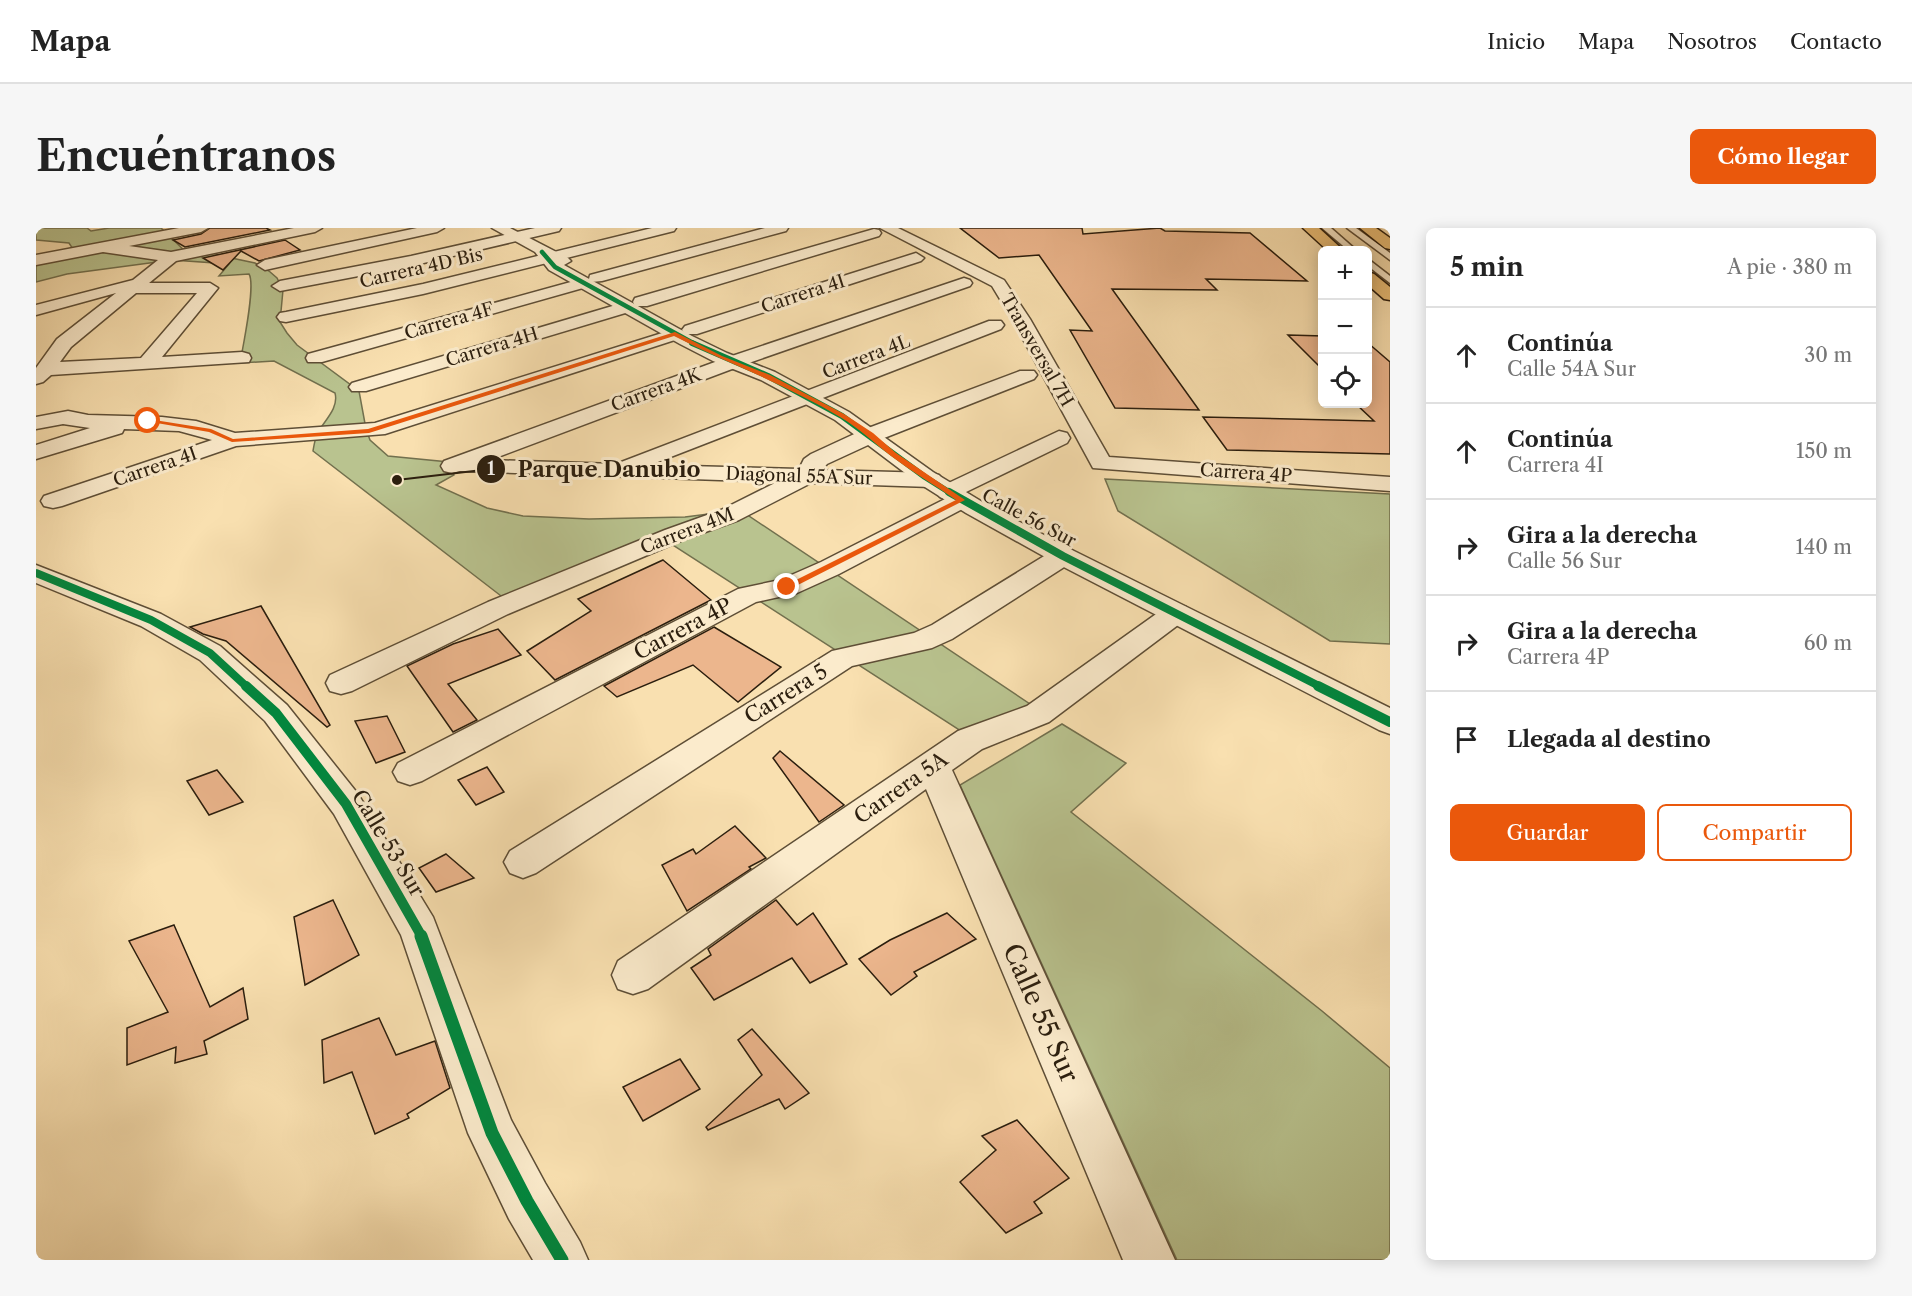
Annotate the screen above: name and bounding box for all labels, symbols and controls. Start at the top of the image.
text: Mapa [30,24,111,58]
text: Inicio [1487,29,1545,54]
text: Mapa [1578,29,1634,54]
text: Nosotros [1667,29,1757,54]
text: Contacto [1790,29,1882,54]
button: Cómo llegar [1690,129,1876,184]
text: Encuéntranos [36,130,336,182]
street label: Carrera 4D Bis [357,243,485,293]
map controls [1318,246,1372,408]
button: + [1318,246,1372,300]
text: 5 min [1450,251,1524,283]
text: A pie · 380 m [1727,255,1852,279]
street label: Carrera 4I [758,270,848,318]
street label: Transversal 7H [996,289,1078,411]
street label: Carrera 4F [402,298,497,344]
button: − [1318,300,1372,354]
street label: Carrera 4H [443,322,541,372]
street label: Carrera 4L [819,330,913,384]
text: Continúa [1507,330,1613,357]
icon: ahead [1450,339,1483,372]
text: 30 m [1804,343,1852,367]
button: locate [1318,354,1372,408]
text: Calle 54A Sur [1507,357,1636,381]
street label: Carrera 4K [608,363,705,416]
route start [134,407,160,433]
text: Continúa [1507,426,1613,453]
icon: ahead [1450,435,1483,468]
text: 150 m [1796,439,1852,463]
street label: Carrera 4I [110,442,200,492]
callout: Parque Danubio [476,449,713,489]
text: Carrera 4I [1507,453,1604,477]
text: Parque Danubio [518,456,701,483]
text: 1 [487,458,495,480]
street label: Carrera 4P [1199,459,1293,487]
street label: Diagonal 55A Sur [725,462,873,490]
street label: Calle 56 Sur [978,484,1080,552]
street label: Carrera 4M [637,503,737,559]
text: Gira a la derecha [1507,522,1697,549]
icon: right [1450,531,1483,564]
text: 140 m [1795,535,1852,559]
text: Calle 56 Sur [1507,549,1622,573]
route end [773,573,799,599]
street label: Carrera 4P [629,592,736,665]
text: Gira a la derecha [1507,618,1697,645]
icon: right [1450,627,1483,660]
text: 60 m [1804,631,1852,655]
text: Carrera 4P [1507,645,1610,669]
street label: Carrera 5 [740,658,832,729]
icon: arrive [1450,723,1483,756]
text: Llegada al destino [1507,726,1711,753]
street label: Carrera 5A [849,746,953,829]
street label: Calle 53 Sur [347,785,430,901]
button: Guardar [1450,804,1645,861]
button: Compartir [1657,804,1852,861]
street label: Calle 55 Sur [996,939,1086,1087]

